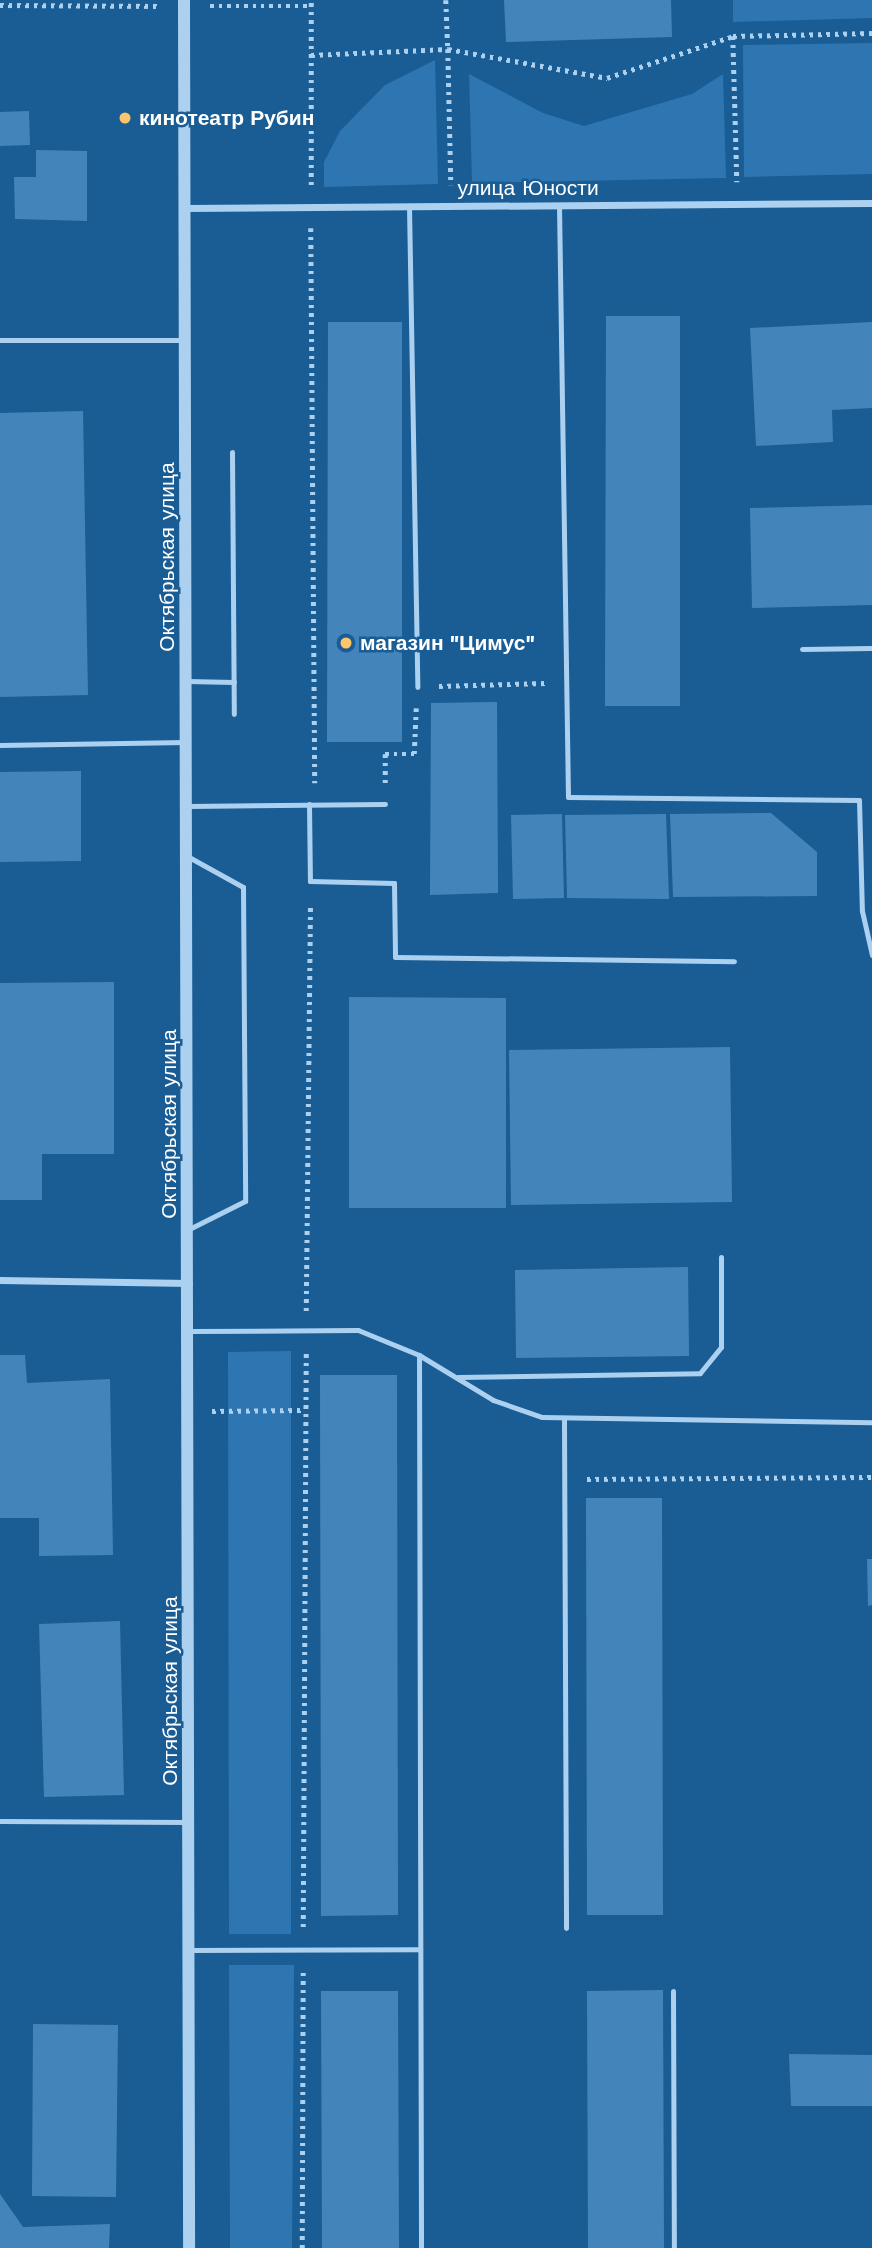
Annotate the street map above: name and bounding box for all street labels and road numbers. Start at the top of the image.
street label: улица Юности [457,175,599,201]
street label: Октябрьская улица [154,462,180,652]
street label: Октябрьская улица [156,1029,182,1219]
street label: Октябрьская улица [157,1596,183,1786]

